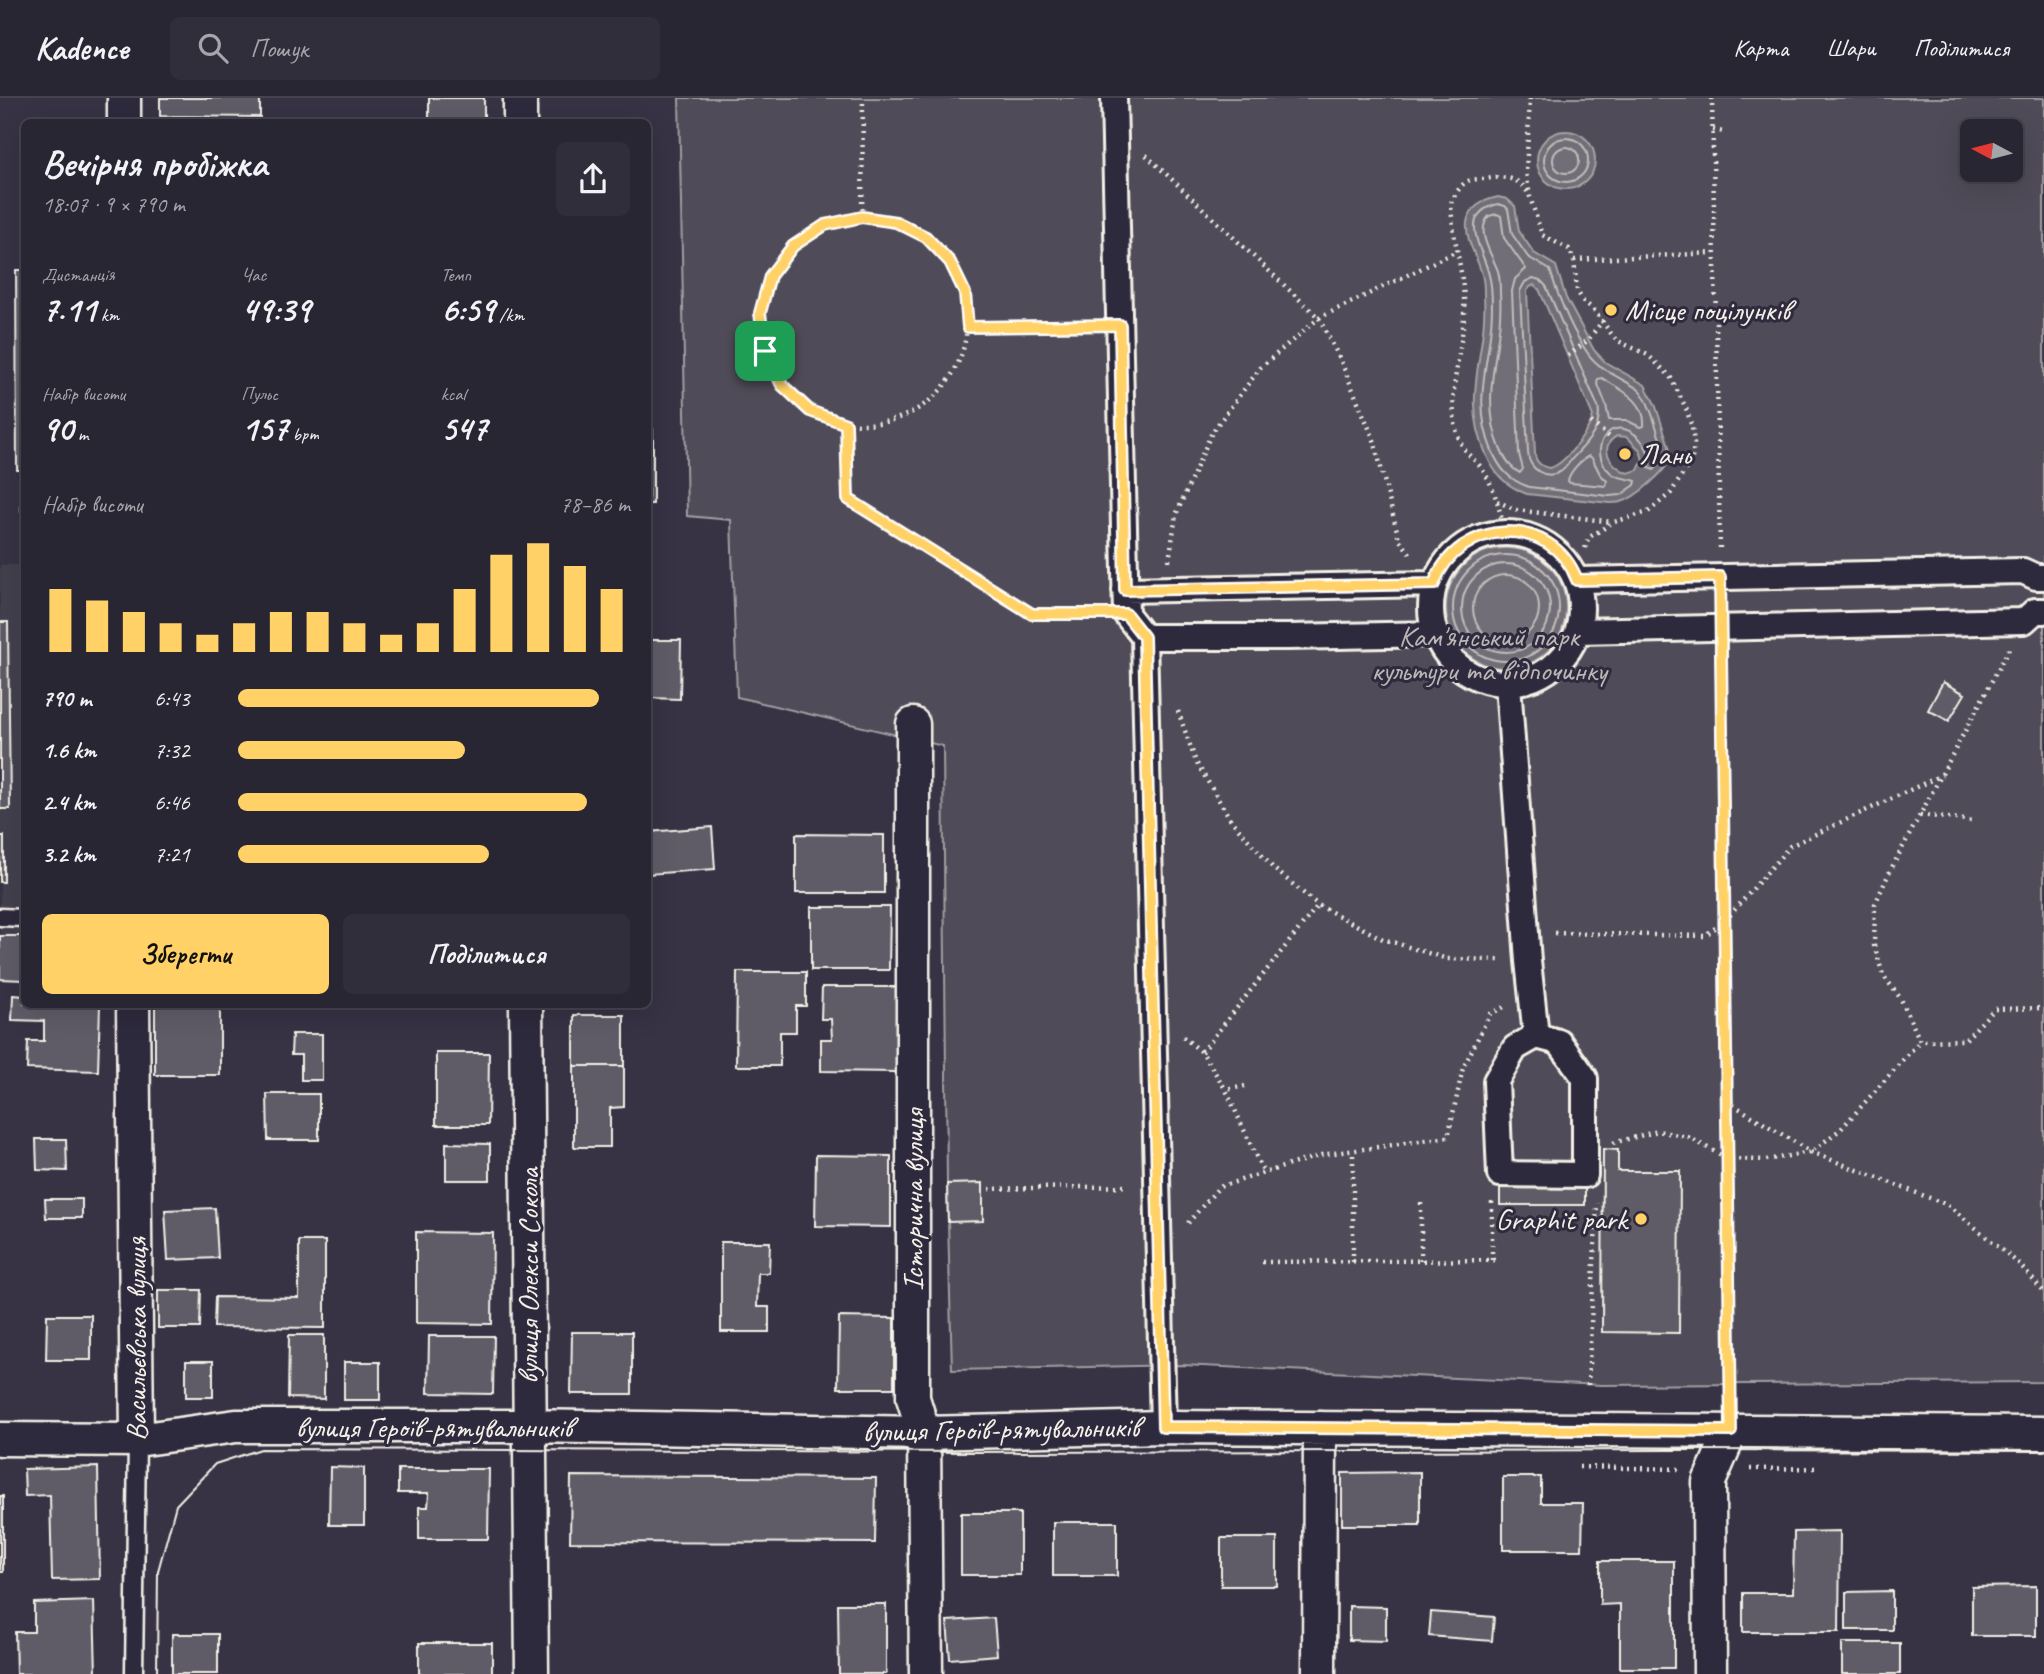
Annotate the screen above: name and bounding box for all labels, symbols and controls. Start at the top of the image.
search box [170,17,660,80]
text: Kadence [35,27,128,69]
icon: search [194,29,232,67]
text: Пошук [250,32,308,65]
text: Карта [1733,33,1788,63]
text: Шари [1826,33,1876,63]
text: Поділитися [1914,33,2009,63]
north arrow [1960,119,2023,182]
map controls [1960,119,2023,182]
text: Вечірня пробіжка [42,140,267,187]
button: share [556,142,630,216]
text: 18:07 · 9 × 790 m [42,190,185,219]
text: Дистанція [42,263,115,287]
text: Час [241,263,266,287]
text: Темп [441,263,471,287]
text: 7.11 [42,287,96,332]
text: 49:39 [241,287,310,332]
text: 6:59 [441,287,495,332]
place label: Місце поцілунків [1625,291,1797,329]
marker: Місце поцілунків [1603,302,1619,318]
text: km [96,303,119,327]
text: /km [495,303,524,327]
pin [735,321,795,381]
icon: arrive [746,332,784,370]
text: Набір висоти [42,382,125,406]
text: Пульс [241,382,278,406]
text: kcal [441,382,466,406]
text: 90 [42,406,73,451]
text: 157 [241,406,288,451]
text: 547 [441,406,487,451]
text: m [73,422,88,446]
text: bpm [288,422,319,446]
place label: Лань [1639,435,1693,473]
marker: Лань [1617,446,1633,462]
text: Набір висоти [42,490,142,519]
text: 78–86 m [560,490,630,519]
park label: Кам'янський парк культури та відпочинку [1371,617,1610,689]
text: 790 m [42,684,91,713]
text: 6:43 [154,684,190,713]
text: 1.6 km [42,736,96,765]
text: 7:32 [154,736,190,765]
text: 2.4 km [42,788,96,817]
text: 6:46 [154,788,190,817]
text: 3.2 km [42,840,96,869]
text: 7:21 [154,840,190,869]
button: Зберегти [42,914,329,994]
button: Поділитися [343,914,630,994]
street label: Історична вулиця [894,1106,932,1291]
street label: вулиця Олекси Сокола [509,1166,547,1384]
place label: Graphit park [1495,1200,1629,1238]
marker: Graphit park [1633,1211,1649,1227]
street label: Васильєвська вулиця [117,1236,155,1441]
street label: вулиця Героїв-рятувальників [862,1407,1147,1450]
street label: вулиця Героїв-рятувальників [296,1408,579,1446]

